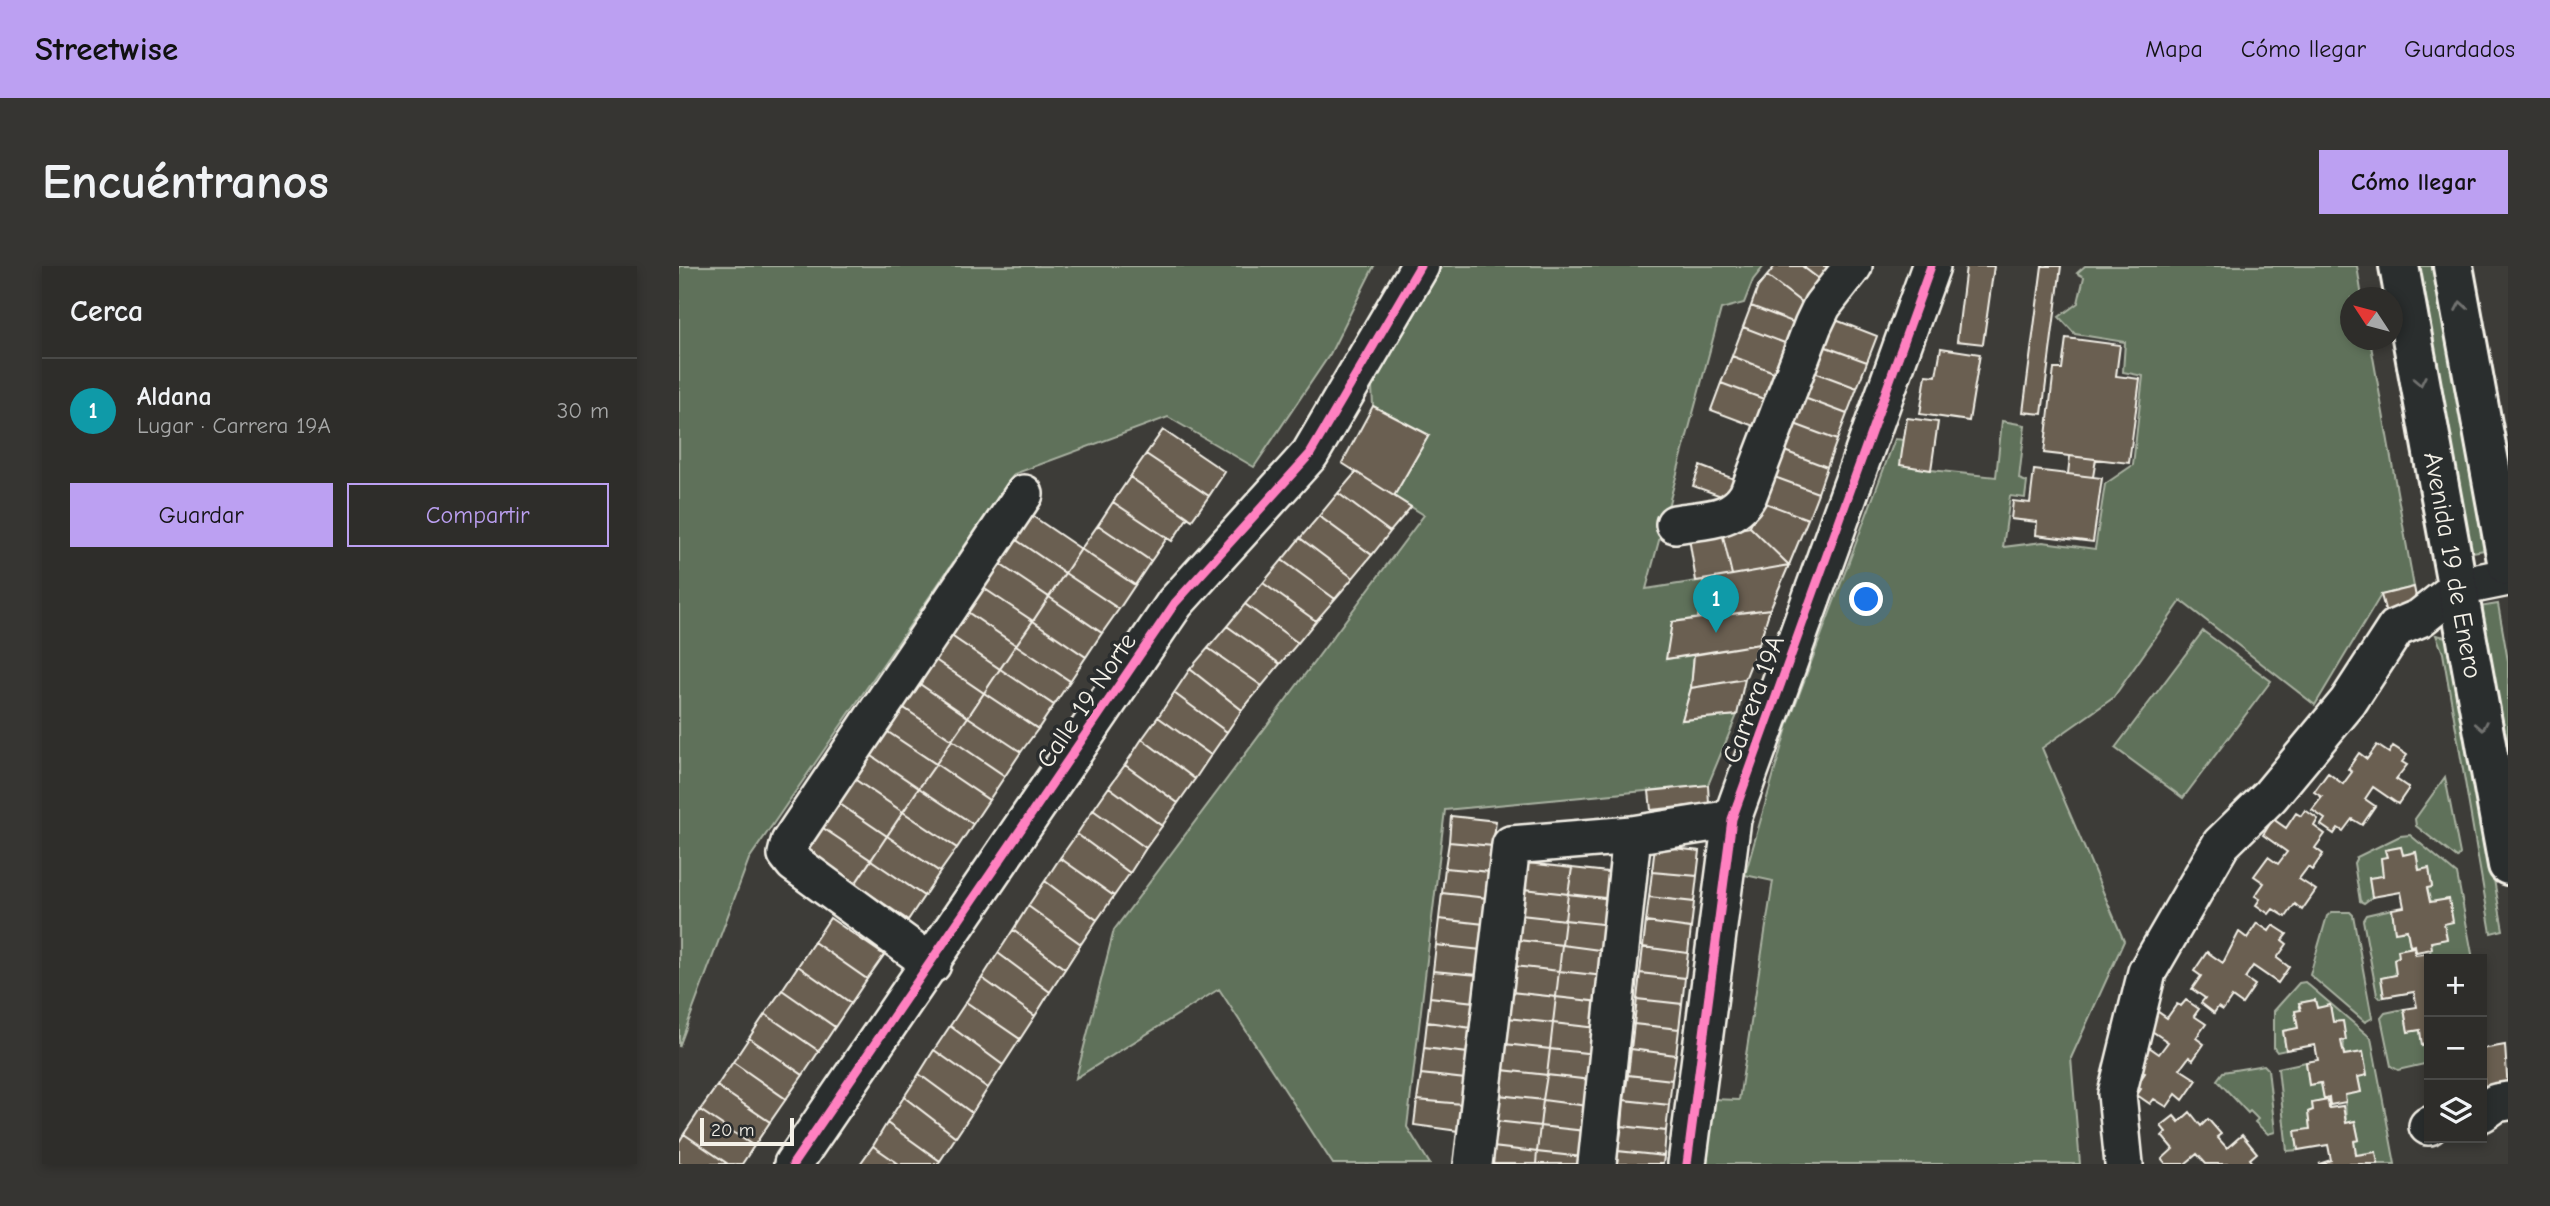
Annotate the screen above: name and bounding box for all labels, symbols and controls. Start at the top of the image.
text: Streetwise [35,30,178,68]
text: Mapa [2145,35,2203,63]
text: Cómo llegar [2241,35,2366,63]
text: Guardados [2404,35,2515,63]
button: Cómo llegar [2319,150,2508,214]
text: Encuéntranos [42,154,329,210]
north arrow [2340,287,2403,350]
text: Cerca [70,294,143,329]
one-way arrow [2454,300,2469,312]
one-way arrow [2412,375,2427,387]
text: Aldana [137,382,212,412]
text: 1 [88,397,98,424]
text: 30 m [557,397,609,424]
text: Lugar · Carrera 19A [137,412,331,439]
street label: Avenida 19 de Enero [2417,450,2488,681]
button: Guardar [70,483,333,547]
button: Compartir [347,483,609,547]
pin: 1 [1693,575,1739,633]
your location [1849,582,1883,616]
street label: Calle 19 Norte [1031,627,1143,774]
street label: Carrera 19A [1717,631,1791,767]
one-way arrow [2474,720,2489,732]
map controls [2424,954,2487,1143]
button: + [2424,954,2487,1017]
button: − [2424,1017,2487,1080]
button: layers [2424,1080,2487,1143]
scale bar [700,1115,795,1147]
text: 20 m [711,1119,755,1141]

